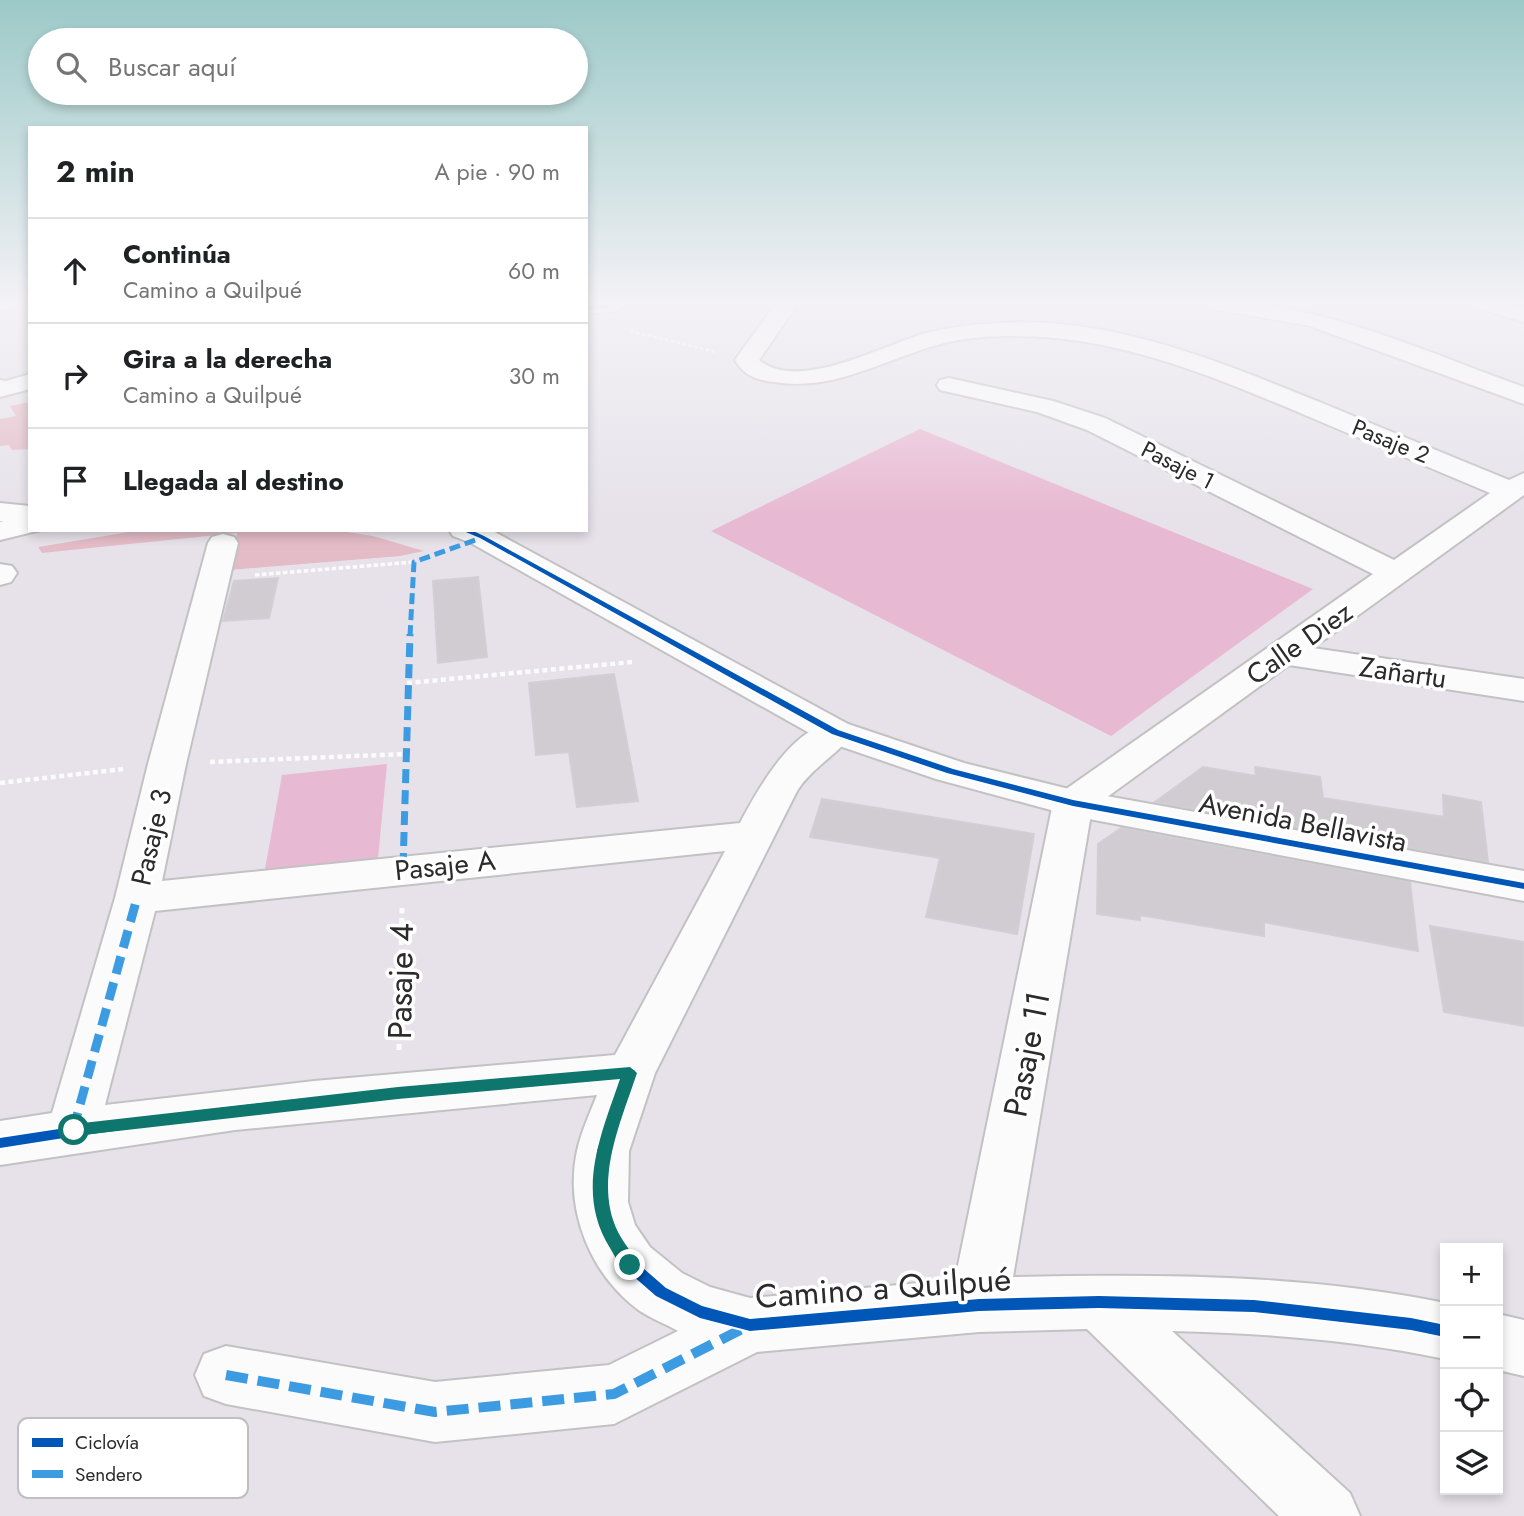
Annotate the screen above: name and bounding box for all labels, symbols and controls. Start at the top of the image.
search box [28,28,588,105]
icon: search [52,48,90,86]
text: Buscar aquí [108,48,236,86]
text: 2 min [56,150,135,193]
text: A pie · 90 m [434,155,560,189]
text: Continúa [123,235,231,273]
icon: ahead [56,252,94,290]
text: 60 m [508,254,560,288]
text: Camino a Quilpué [123,273,302,307]
text: Gira a la derecha [123,340,332,378]
icon: right [56,357,94,395]
text: 30 m [509,359,560,393]
text: Camino a Quilpué [123,378,302,412]
street label: Pasaje 2 [1347,410,1435,472]
street label: Pasaje 1 [1135,432,1221,498]
icon: arrive [56,462,94,500]
text: Llegada al destino [123,462,344,500]
street label: Calle Diez [1238,592,1361,695]
street label: Zañartu [1357,646,1449,699]
street label: Avenida Bellavista [1196,782,1410,863]
street label: Pasaje 3 [121,785,182,889]
street label: Pasaje A [393,840,498,891]
street label: Pasaje 4 [376,922,425,1040]
street label: Pasaje 11 [991,987,1062,1121]
route start [58,1114,89,1145]
map controls [1440,1243,1503,1495]
button: + [1440,1243,1503,1306]
route end [614,1249,645,1280]
street label: Camino a Quilpué [753,1255,1013,1320]
button: − [1440,1306,1503,1369]
button: locate [1440,1369,1503,1432]
legend [18,1418,248,1498]
text: Ciclovía [75,1429,139,1456]
button: layers [1440,1432,1503,1495]
text: Sendero [75,1461,142,1488]

